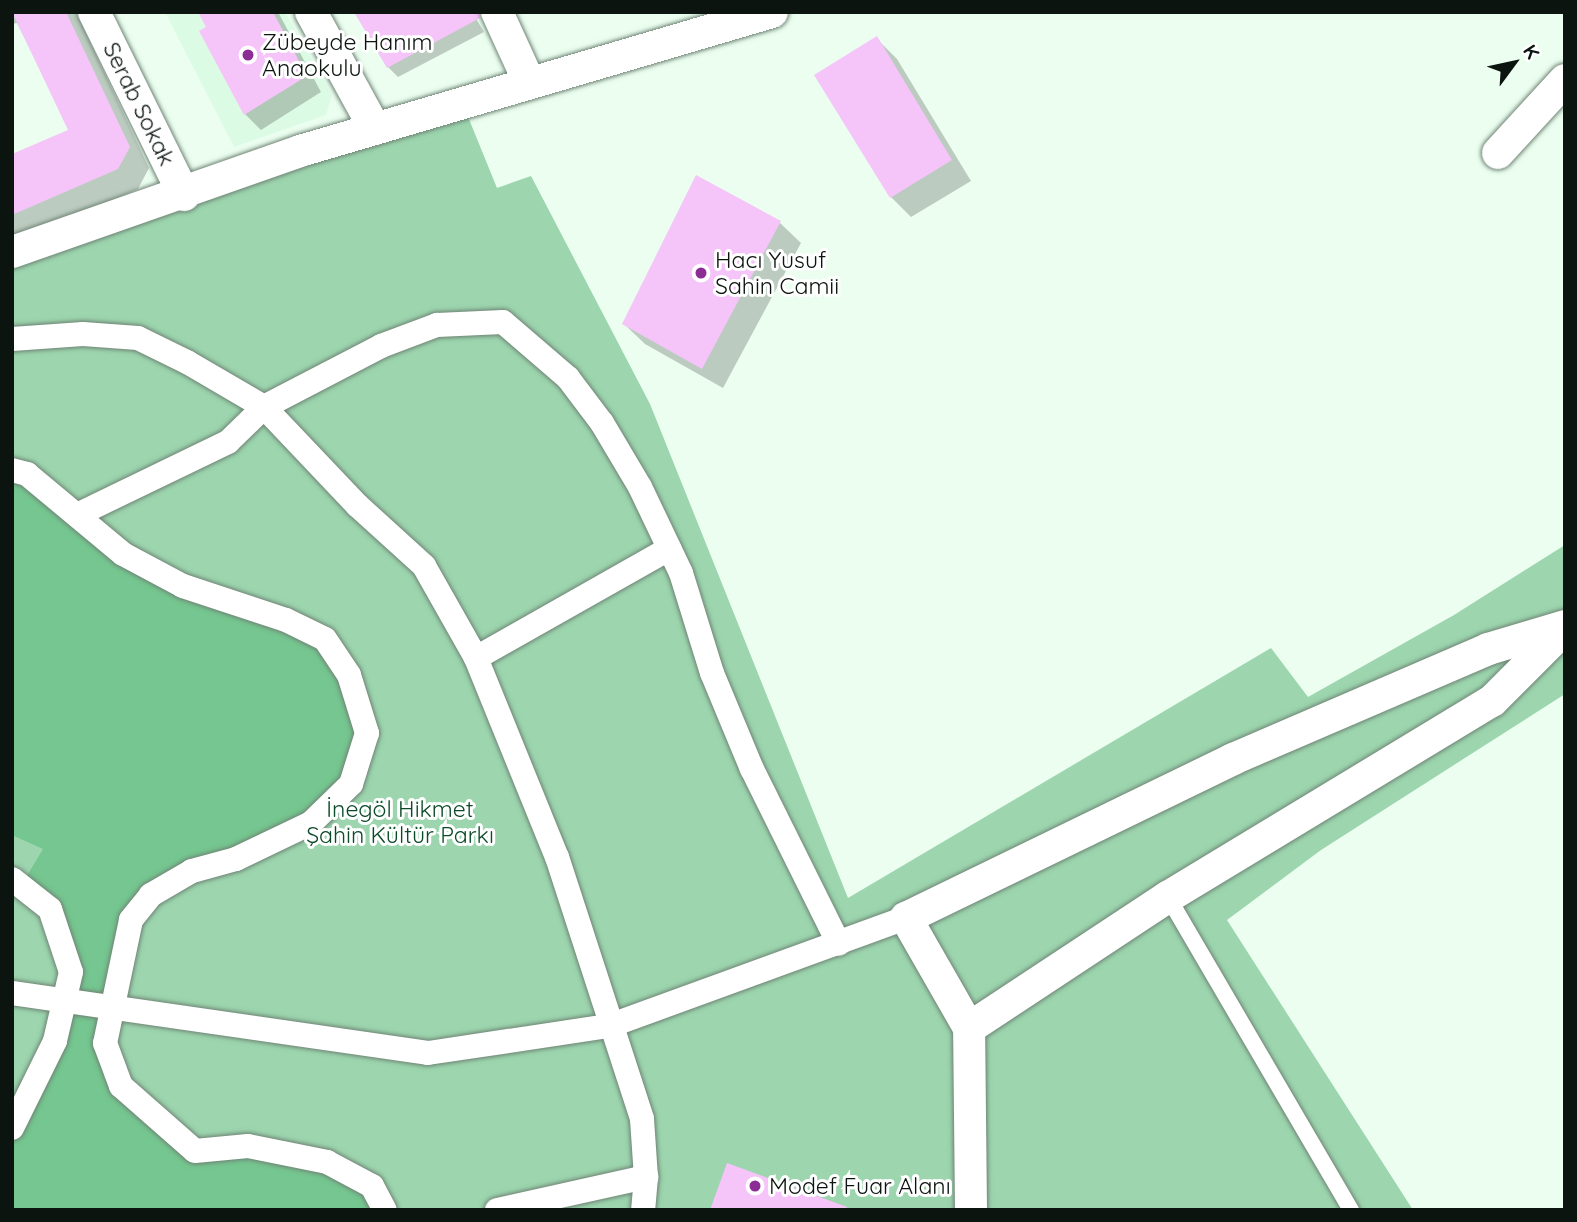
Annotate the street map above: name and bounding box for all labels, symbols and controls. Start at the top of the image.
place label: Zübeyde Hanım Anaokulu [262,28,432,82]
north arrow [1479,28,1549,98]
street label: Serab Sokak [97,38,181,170]
text: K [1518,40,1545,63]
marker: Zübeyde Hanım Anaokulu [240,47,256,63]
place label: Hacı Yusuf Sahin Camii [715,246,839,300]
marker: Hacı Yusuf Sahin Camii [693,265,709,281]
park label: İnegöl Hikmet Şahin Kültür Parkı [306,795,494,849]
place label: Modef Fuar Alanı [769,1172,951,1200]
marker: Modef Fuar Alanı [747,1178,763,1194]

